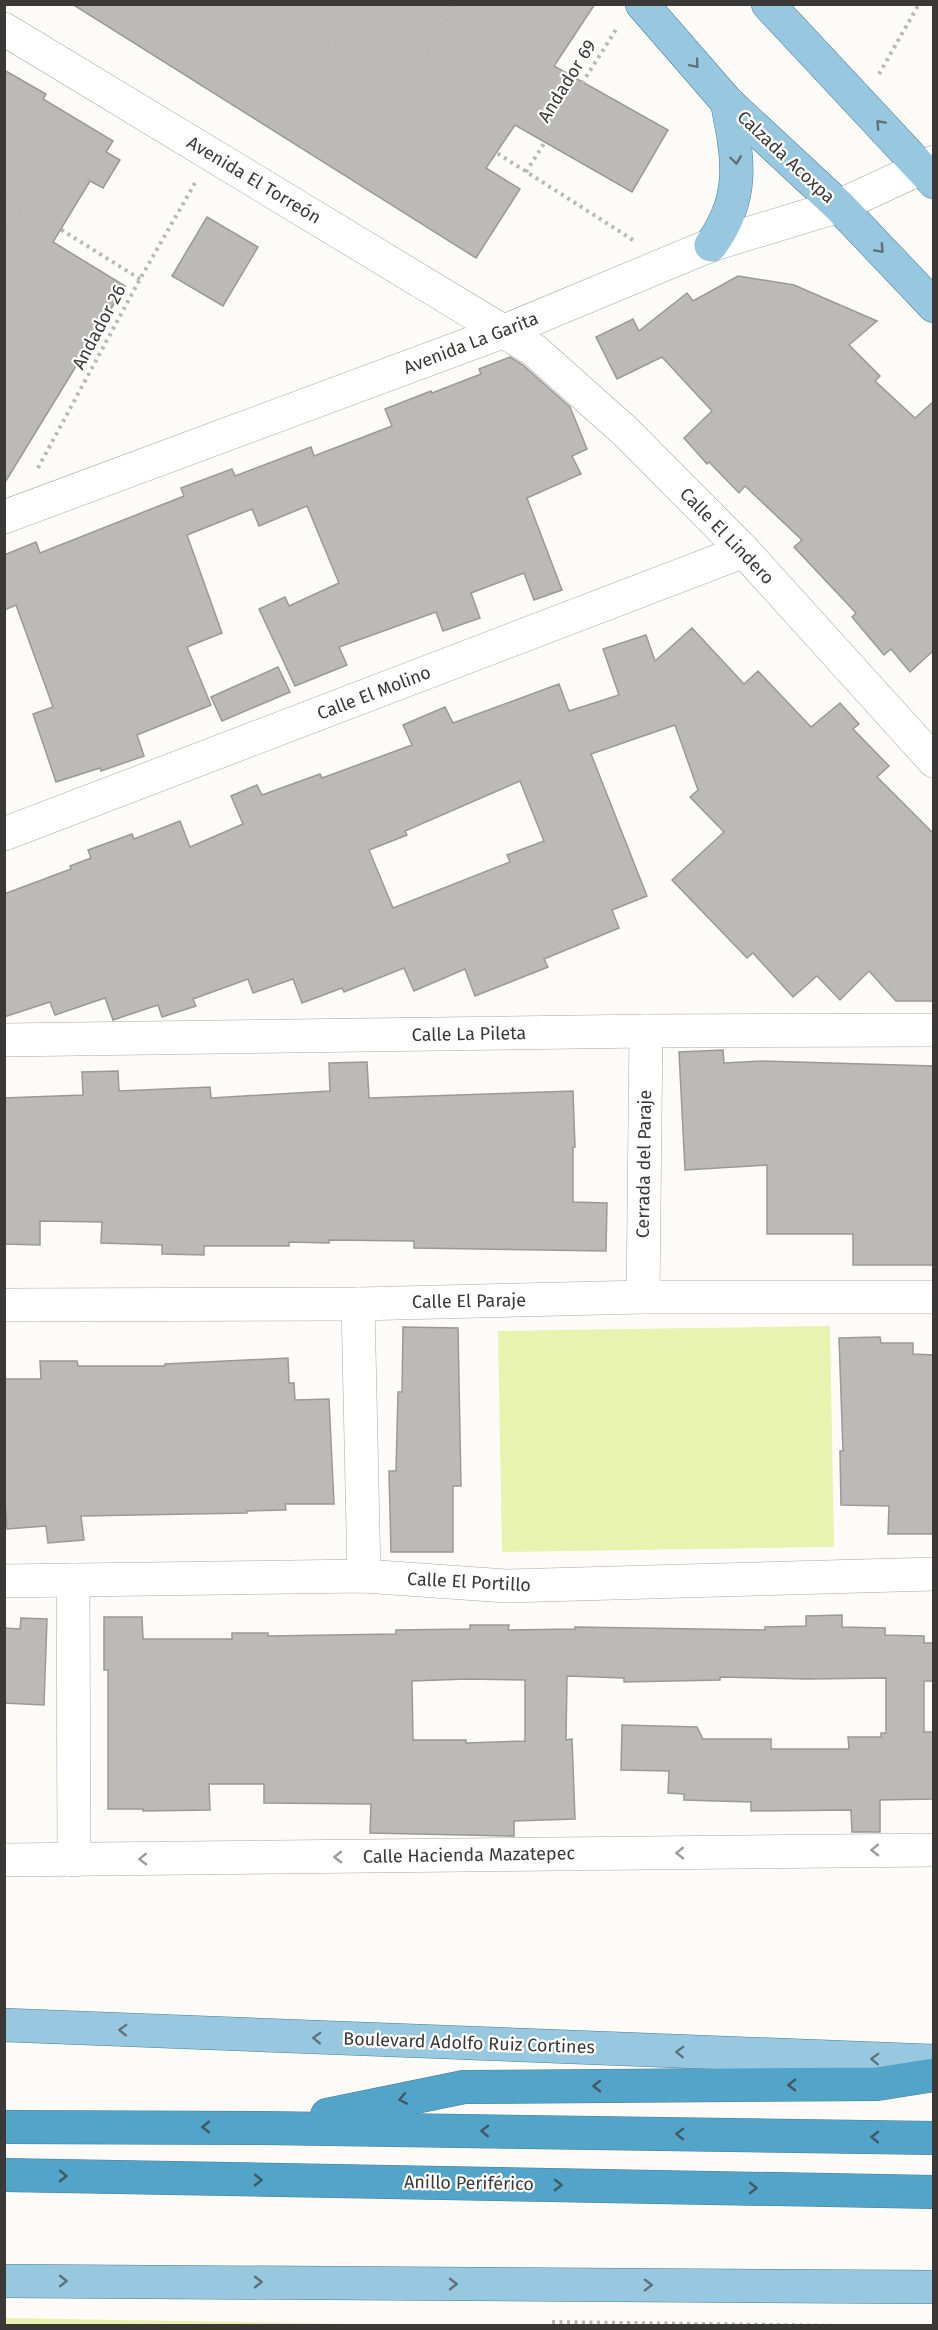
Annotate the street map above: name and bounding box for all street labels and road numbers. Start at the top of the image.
street label: Andador 69 [533,36,601,126]
street label: Calzada Acoxpa [733,106,839,208]
street label: Avenida El Torreón [183,131,325,229]
street label: Andador 26 [67,281,131,373]
street label: Avenida La Garita [401,307,541,379]
street label: Calle El Lindero [675,483,779,589]
street label: Calle El Molino [314,661,434,725]
street label: Calle La Pileta [412,1022,526,1046]
street label: Cerrada del Paraje [632,1090,656,1238]
street label: Calle El Paraje [412,1289,526,1313]
street label: Calle El Portillo [406,1568,532,1596]
street label: Calle Hacienda Mazatepec [363,1842,576,1868]
street label: Boulevard Adolfo Ruiz Cortines [343,2028,595,2058]
street label: Anillo Periférico [404,2171,534,2195]

